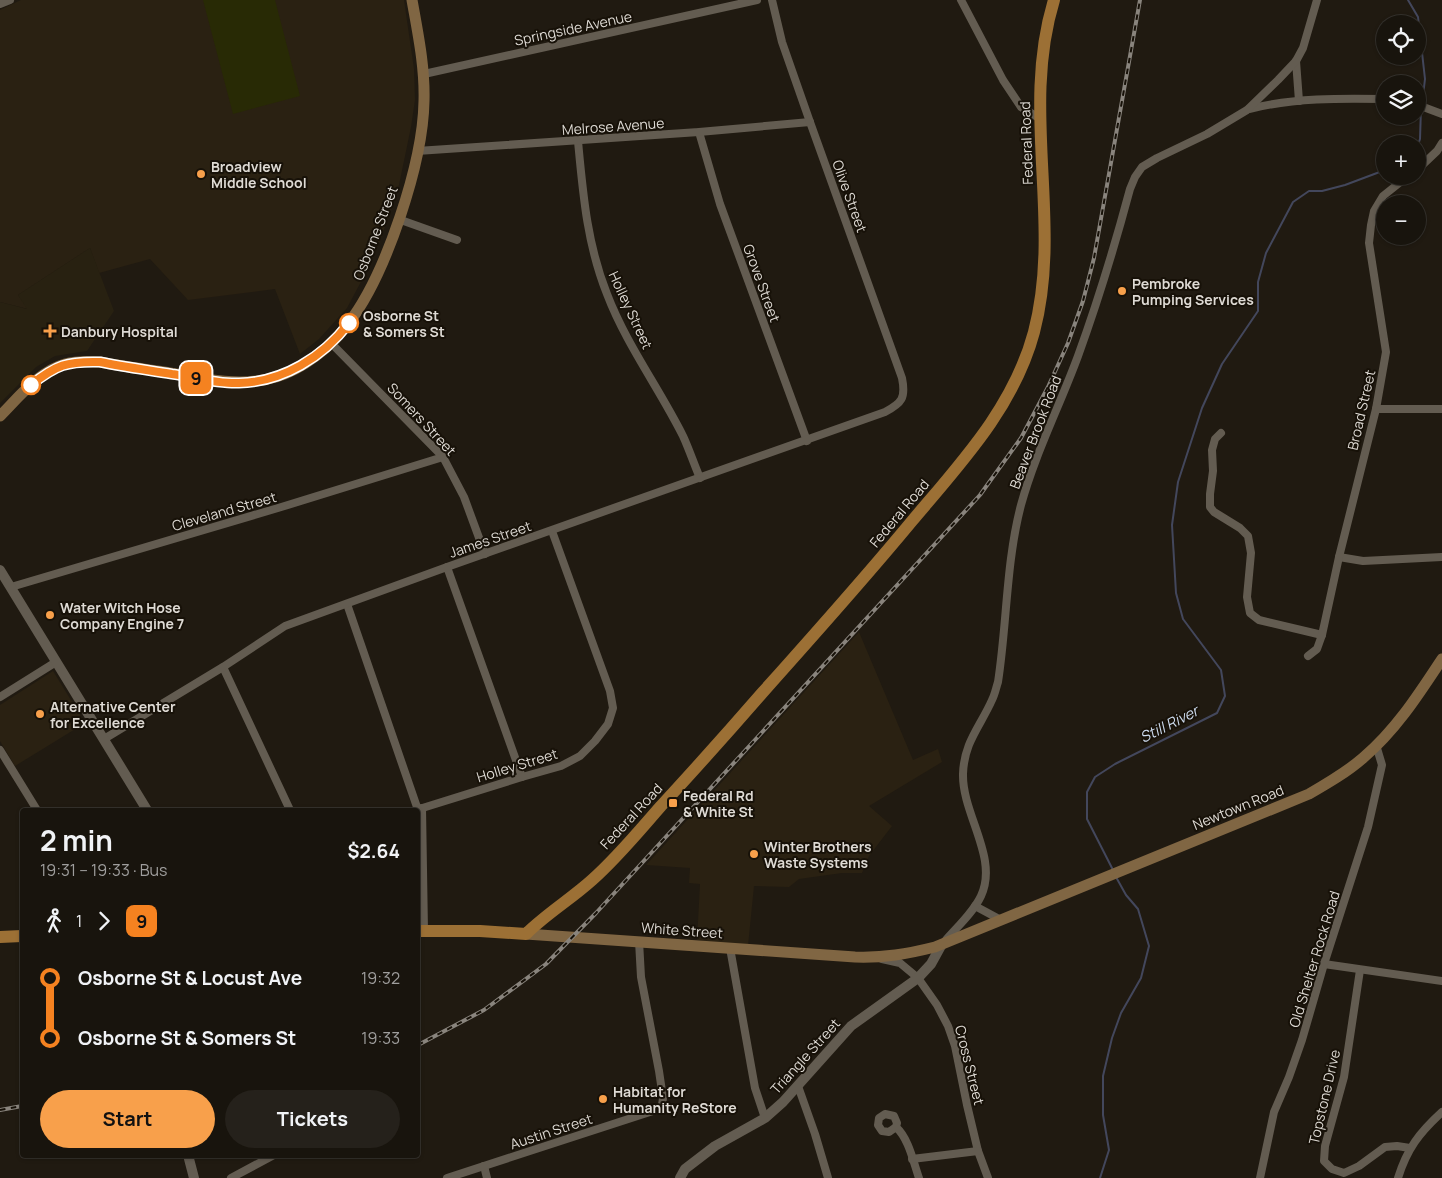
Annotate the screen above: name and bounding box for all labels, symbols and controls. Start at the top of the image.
street label: Springside Avenue [512,6,634,50]
map controls [1376,15,1426,245]
button: locate [1376,15,1426,65]
button: layers [1376,75,1426,125]
street label: Federal Road [1015,101,1037,185]
street label: Melrose Avenue [561,113,665,139]
button: + [1376,135,1426,185]
place label: Broadview Middle School [211,157,307,192]
street label: Olive Street [828,157,872,235]
marker: Broadview Middle School [195,168,207,180]
street label: Osborne Street [348,183,402,283]
button: − [1376,195,1426,245]
street label: Grove Street [739,241,785,325]
street label: Holley Street [605,268,657,352]
place label: Pembroke Pumping Services [1132,274,1254,309]
marker: Pembroke Pumping Services [1116,285,1128,297]
place label: Osborne St & Somers St [363,306,445,341]
marker: Osborne St & Somers St [339,313,359,333]
place label: Danbury Hospital [61,322,178,341]
marker: Danbury Hospital [43,324,57,338]
line badge: 9 [180,362,212,394]
text: 9 [190,366,202,390]
street label: Broad Street [1343,368,1380,452]
street label: Beaver Brook Road [1005,373,1065,491]
unlabelled marker [21,375,41,395]
street label: Somers Street [383,379,461,460]
street label: Federal Road [865,475,933,551]
street label: Cleveland Street [170,487,279,535]
street label: James Street [446,516,534,562]
place label: Water Witch Hose Company Engine 7 [60,598,184,633]
marker: Water Witch Hose Company Engine 7 [44,609,56,621]
place label: Alternative Center for Excellence [50,697,176,732]
water label: Still River [1136,699,1204,748]
marker: Alternative Center for Excellence [34,708,46,720]
street label: Holley Street [474,744,560,786]
street label: Federal Road [596,779,666,853]
street label: Newtown Road [1190,780,1286,834]
place label: Federal Rd & White St [683,786,754,821]
marker: Federal Rd & White St [667,797,679,809]
text: 2 min [40,821,113,859]
place label: Winter Brothers Waste Systems [764,837,872,872]
text: $2.64 [348,838,400,864]
marker: Winter Brothers Waste Systems [748,848,760,860]
text: 19:31 – 19:33 · Bus [40,859,167,881]
street label: Old Shelter Rock Road [1284,888,1344,1030]
icon: walk [40,907,68,935]
icon: forward [90,907,118,935]
text: 9 [136,909,147,933]
text: 1 [76,910,82,932]
street label: White Street [640,918,724,942]
text: Osborne St & Locust Ave [78,965,302,991]
text: 19:32 [361,967,400,989]
street label: Triangle Street [766,1014,844,1098]
street label: Cross Street [951,1023,989,1107]
text: Osborne St & Somers St [78,1025,296,1051]
text: 19:33 [361,1027,400,1049]
street label: Topstone Drive [1304,1048,1344,1146]
place label: Habitat for Humanity ReStore [613,1082,737,1117]
button: Start [40,1090,215,1148]
button: Tickets [225,1090,400,1148]
marker: Habitat for Humanity ReStore [597,1093,609,1105]
street label: Austin Street [507,1109,595,1153]

